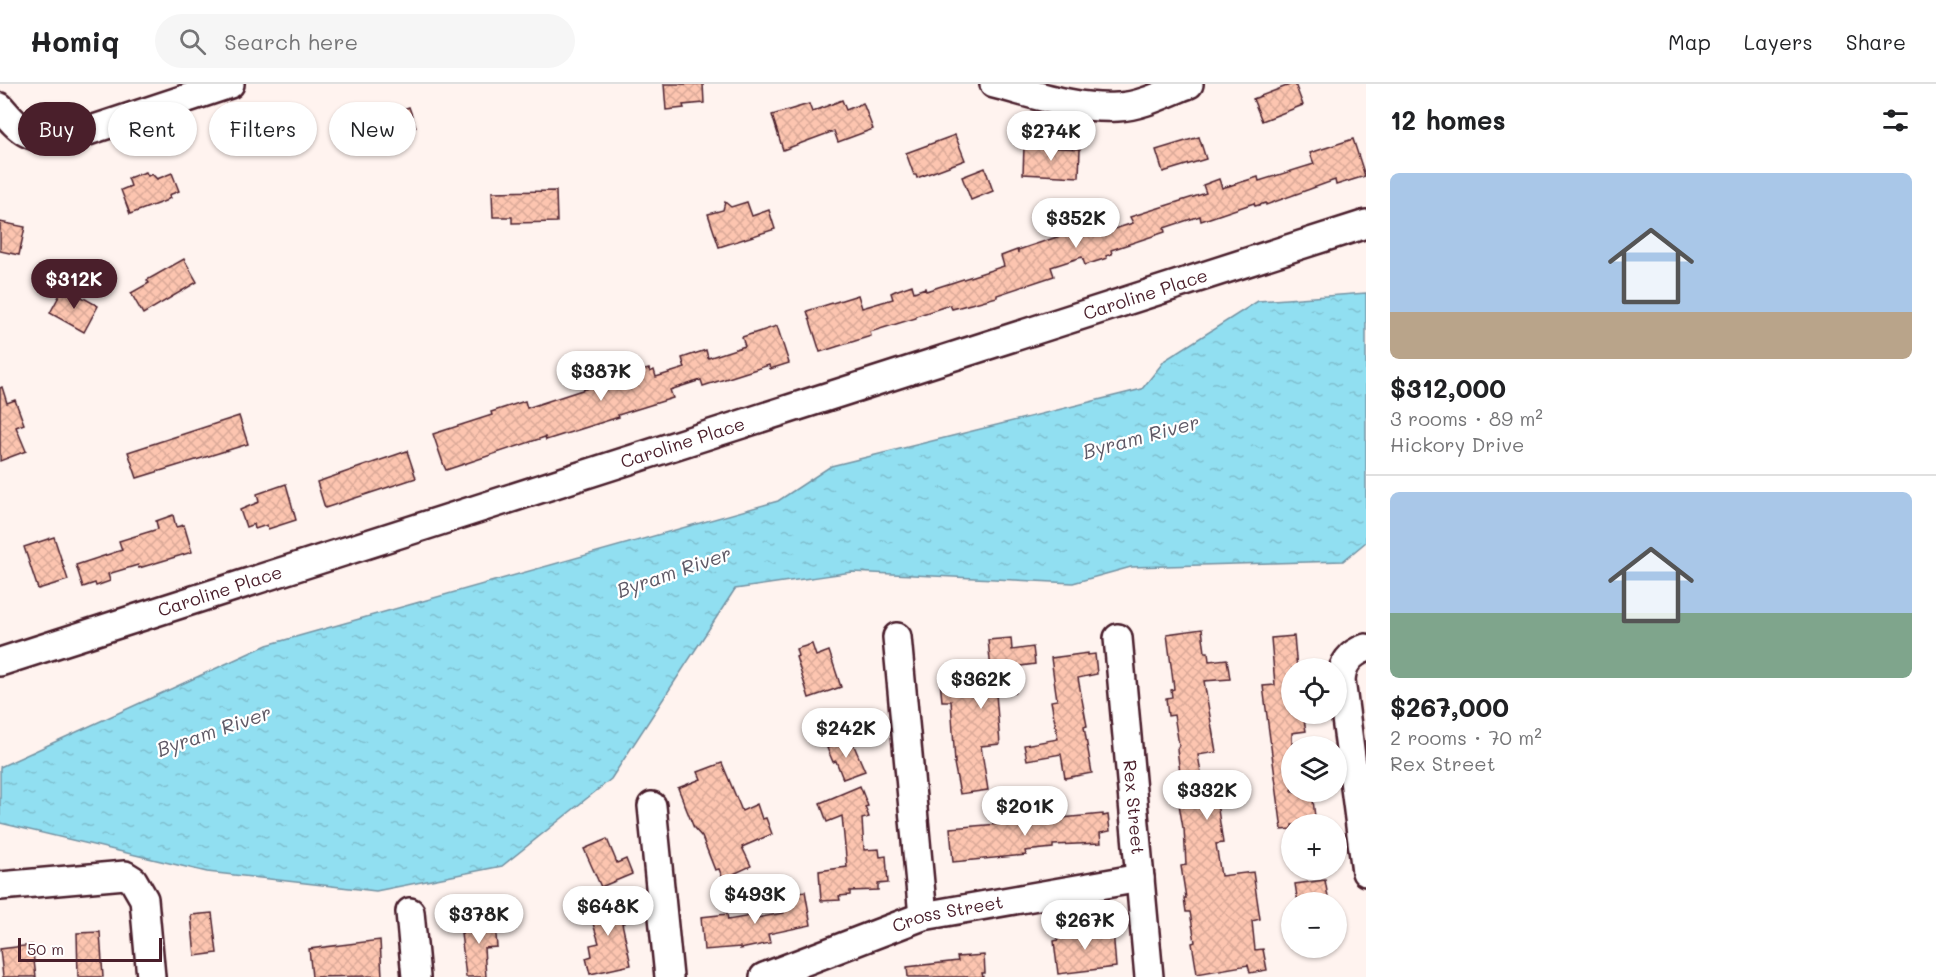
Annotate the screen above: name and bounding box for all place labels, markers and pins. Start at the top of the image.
pin: $274K [1009,111,1093,162]
pin: $352K [1034,198,1118,249]
pin: $312K [32,259,116,310]
pin: $387K [559,351,643,402]
pin: $362K [939,659,1023,710]
pin: $242K [804,708,888,759]
pin: $332K [1165,770,1249,821]
pin: $201K [983,786,1067,837]
pin: $493K [713,874,797,925]
pin: $648K [566,886,650,937]
pin: $378K [437,894,521,945]
pin: $267K [1043,900,1127,951]

